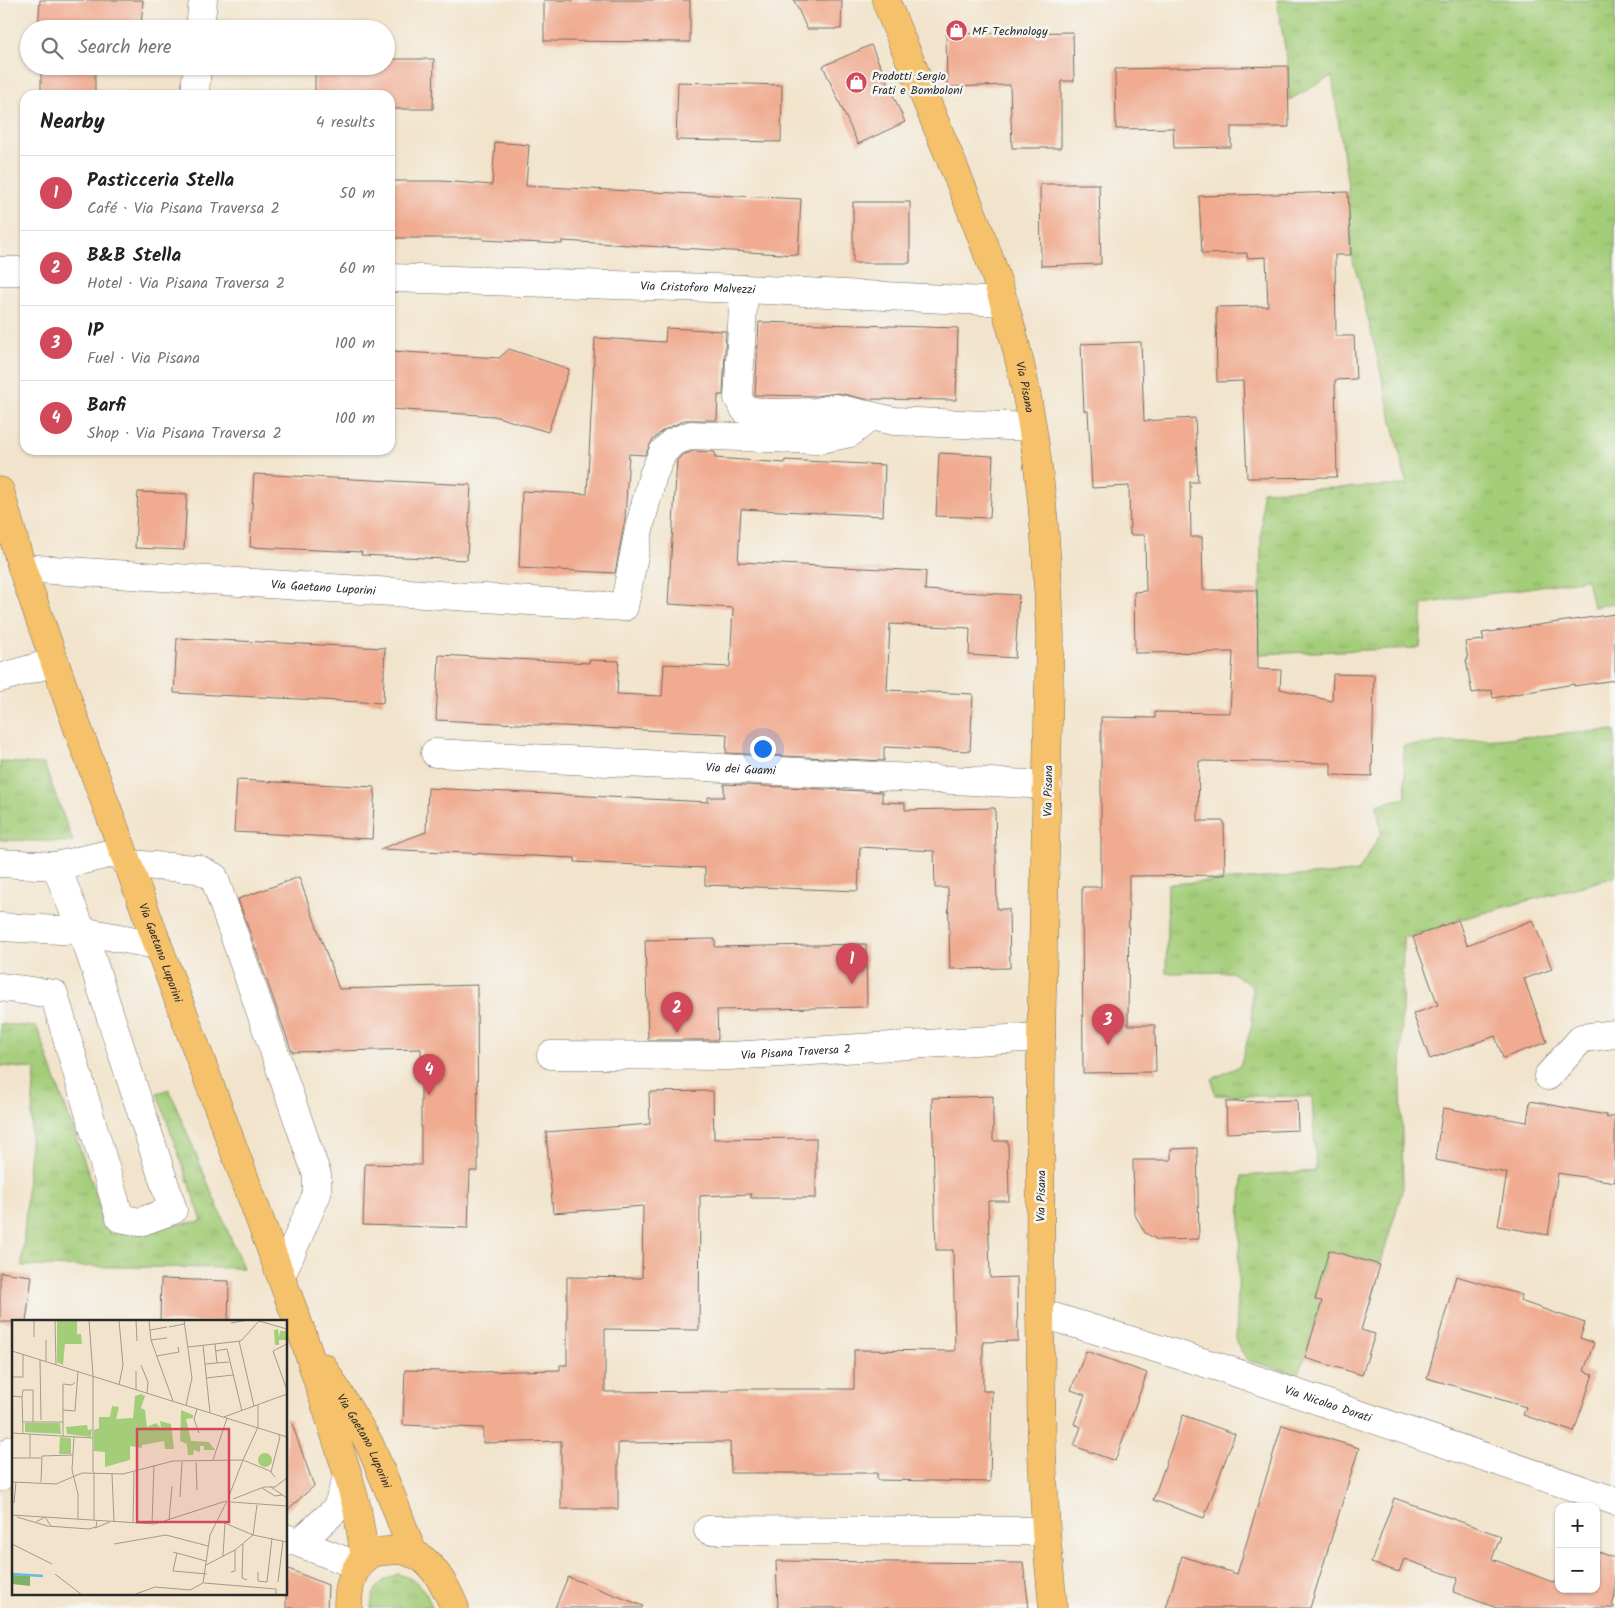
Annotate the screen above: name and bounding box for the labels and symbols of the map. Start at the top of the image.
shop icon: MF Technology [944,19,968,43]
place label: MF Technology [972,22,1048,41]
place label: Prodotti Sergio Frati e Bomboloni [872,67,964,100]
shop icon: Prodotti Sergio Frati e Bomboloni [844,71,868,95]
street label: Via Cristoforo Malvezzi [640,277,757,300]
street label: Via Pisana [1010,360,1039,415]
street label: Via Gaetano Luporini [270,575,377,601]
your location [750,736,776,762]
street label: Via dei Guami [705,758,777,781]
street label: Via Pisana [1039,765,1058,817]
street label: Via Gaetano Luporini [133,900,188,1006]
pin: 1 [836,943,868,984]
pin: 2 [661,992,693,1033]
pin: 3 [1092,1004,1124,1045]
street label: Via Pisana Traversa 2 [741,1040,851,1065]
pin: 4 [413,1054,445,1095]
street label: Via Pisana [1032,1170,1051,1222]
inset map [12,1320,288,1596]
street label: Via Nicolao Dorati [1282,1381,1375,1428]
street label: Via Gaetano Luporini [331,1390,397,1493]

